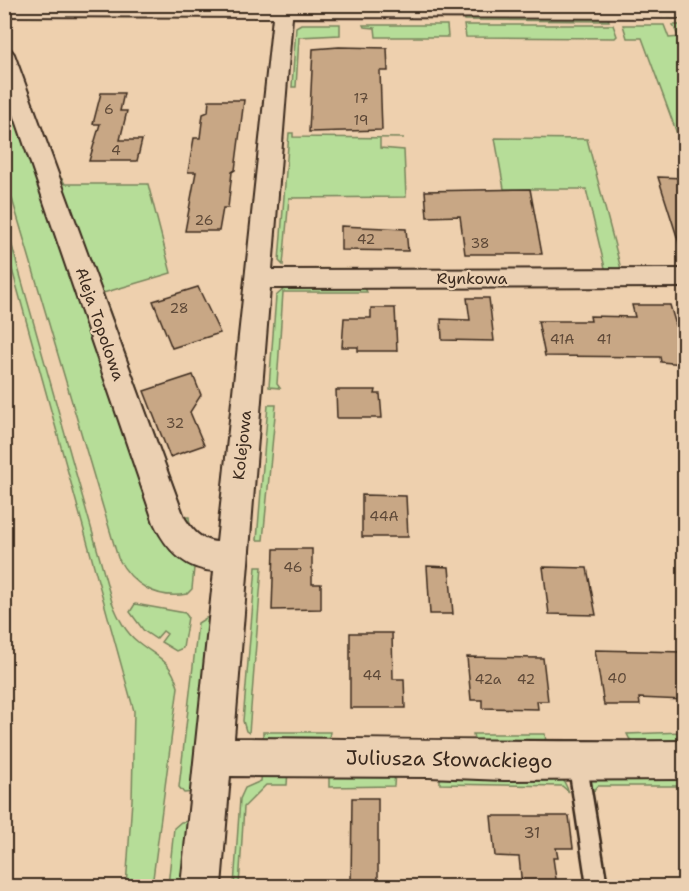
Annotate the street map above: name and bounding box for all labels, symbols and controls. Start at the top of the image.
house number: 17 [354,89,368,107]
house number: 6 [104,100,114,118]
house number: 19 [353,111,369,129]
house number: 4 [111,141,121,159]
house number: 26 [195,211,214,229]
house number: 42 [357,230,375,248]
house number: 38 [470,234,490,252]
street label: Aleja Topolowa [71,264,129,384]
street label: Rynkowa [436,268,508,289]
house number: 28 [169,299,189,317]
house number: 41A [550,330,574,348]
house number: 41 [597,330,611,348]
street label: Kolejowa [228,409,256,481]
house number: 32 [166,414,184,432]
house number: 44A [369,507,399,525]
house number: 46 [283,558,303,576]
house number: 44 [362,666,382,684]
house number: 40 [607,669,627,687]
house number: 42a [475,670,502,688]
house number: 42 [517,670,535,688]
street label: Juliusza Słowackiego [345,744,553,774]
house number: 31 [523,822,541,843]

